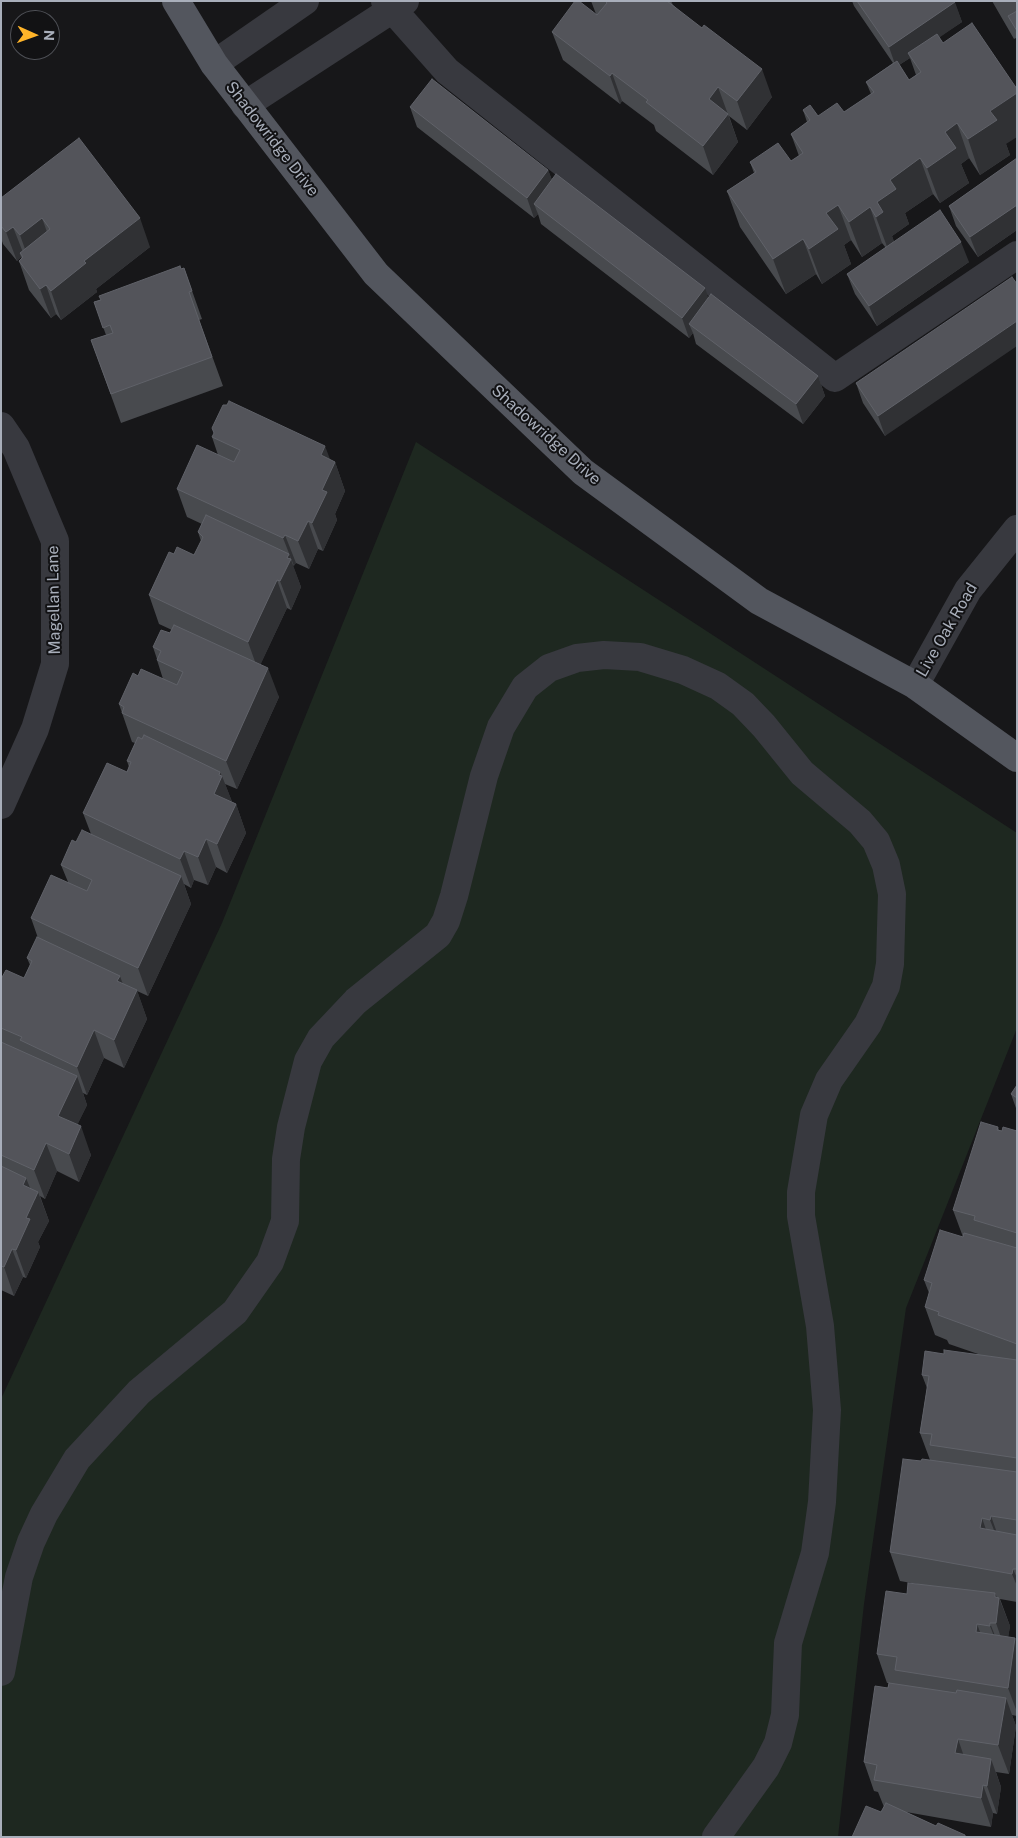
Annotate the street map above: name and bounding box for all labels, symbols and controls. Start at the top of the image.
north arrow [10,10,60,60]
text: N [41,30,57,41]
street label: Shadowridge Drive [221,78,323,200]
street label: Shadowridge Drive [487,381,605,489]
street label: Magellan Lane [43,545,65,655]
street label: Live Oak Road [912,580,982,680]

